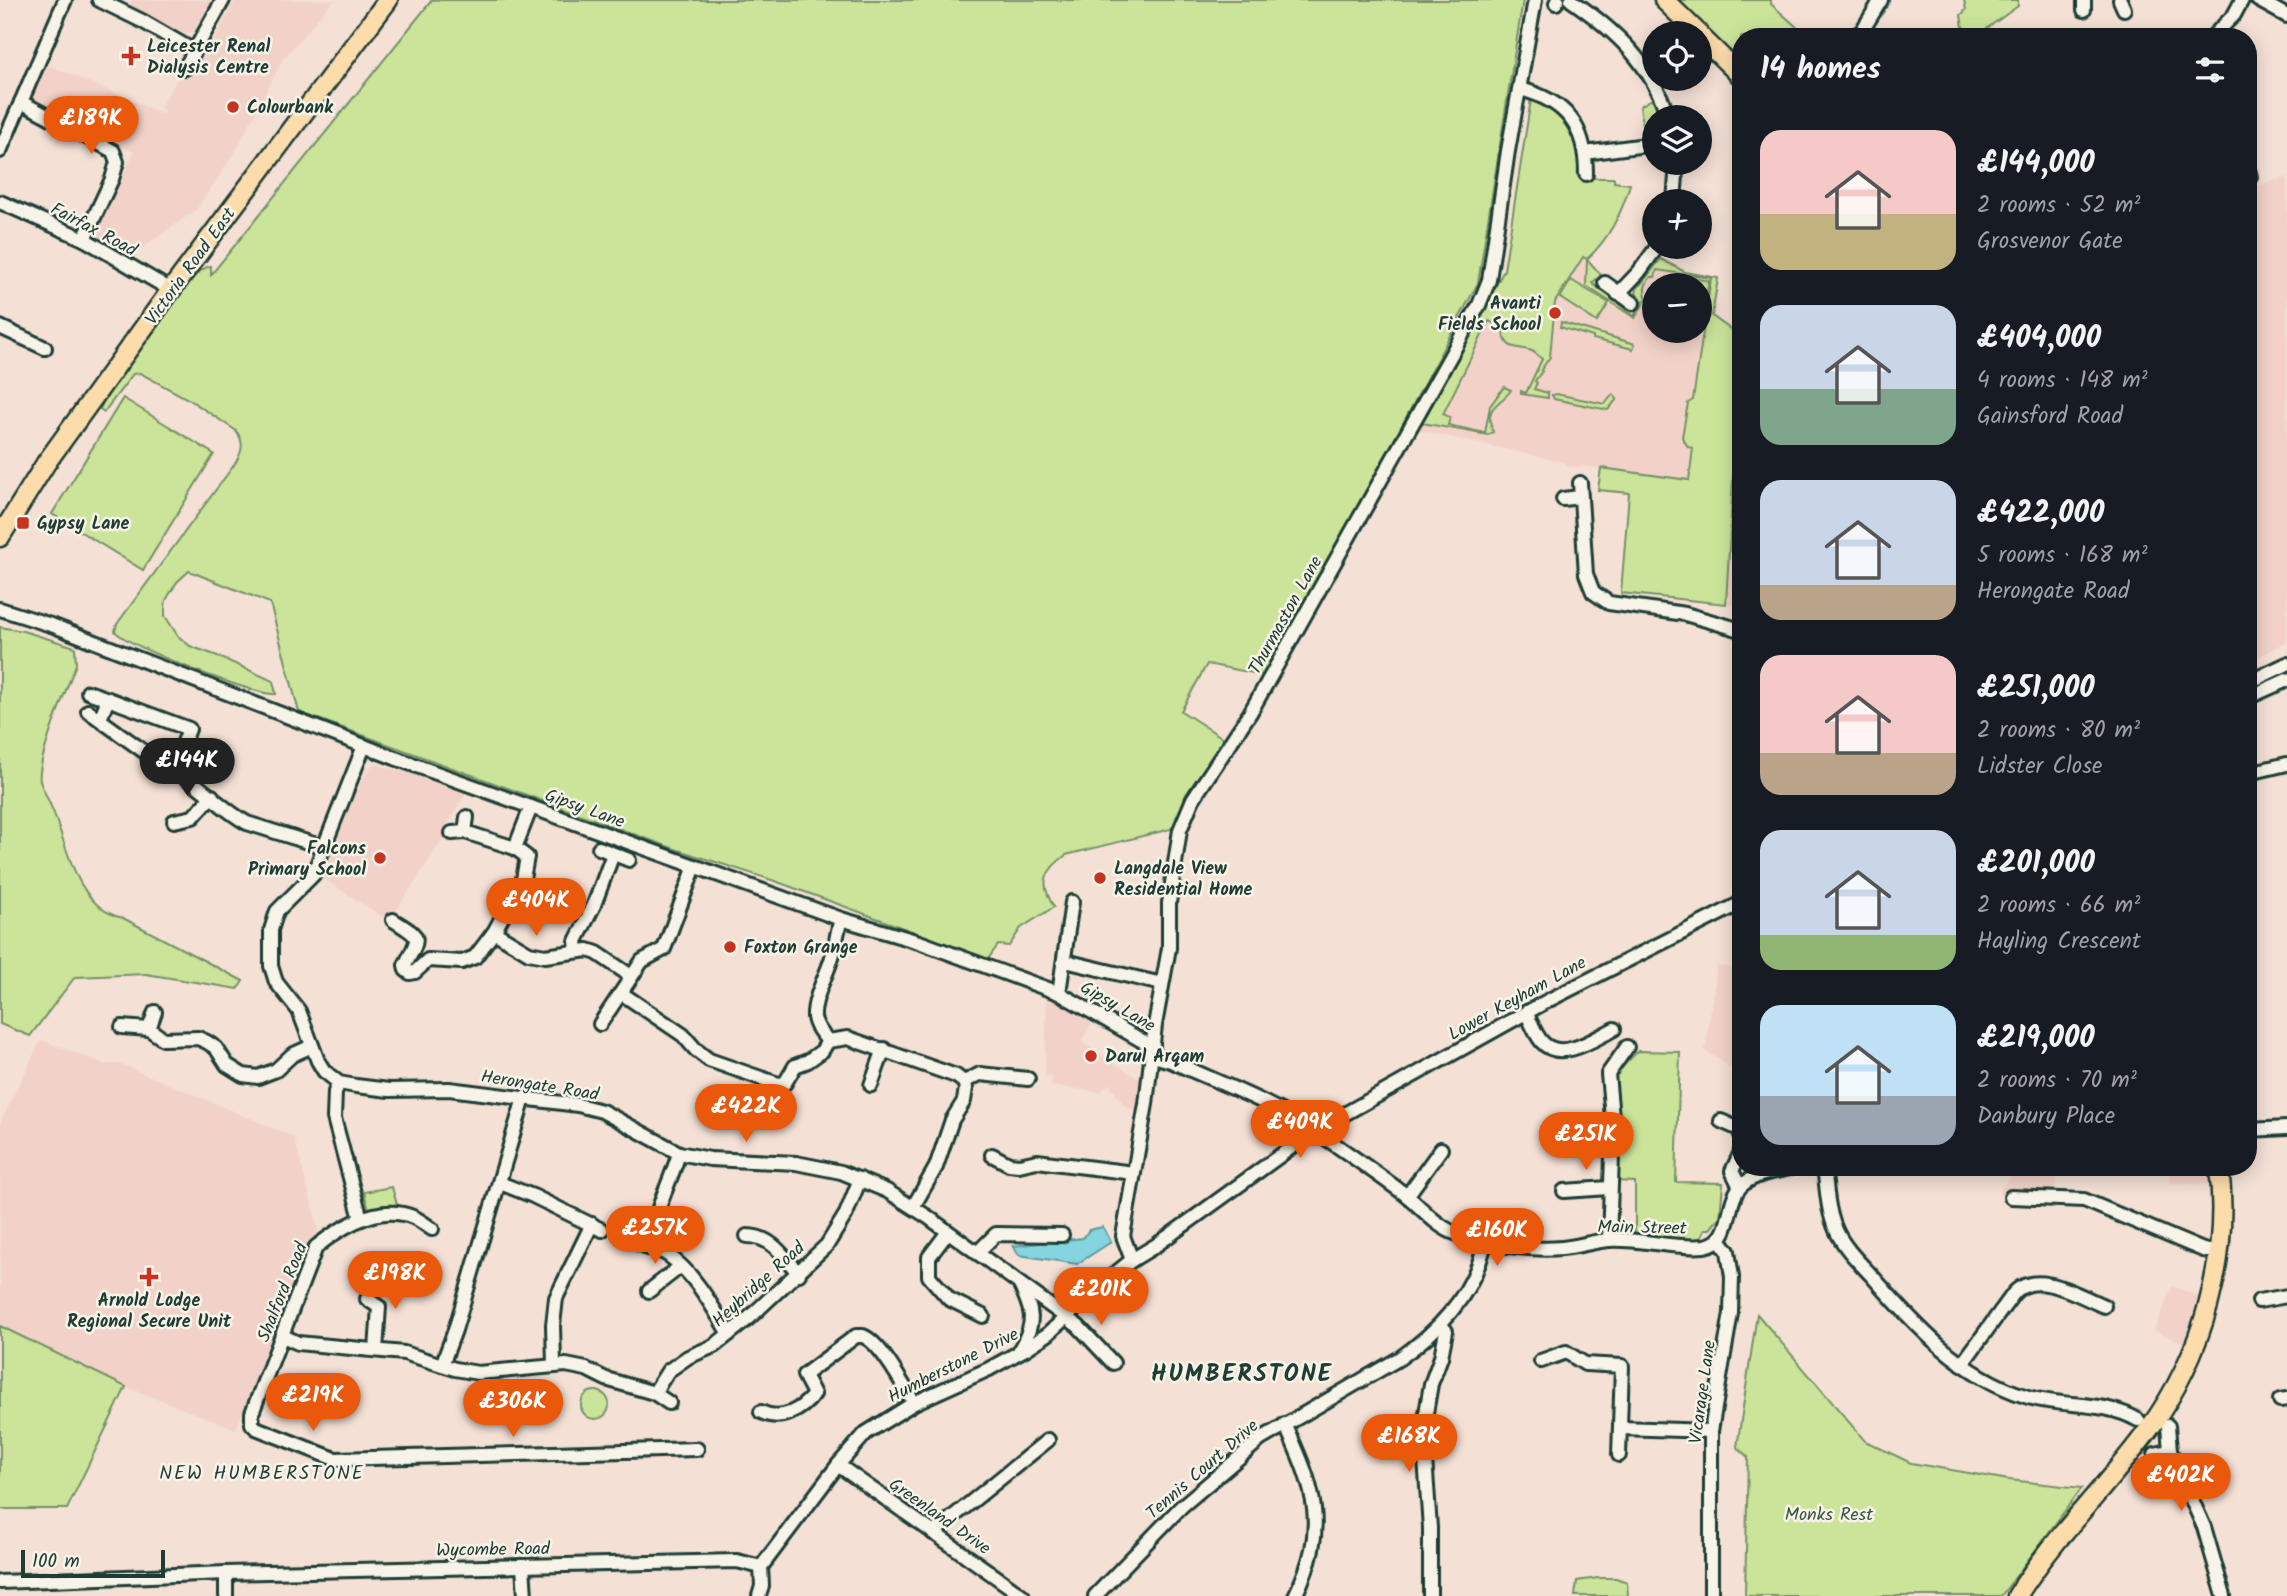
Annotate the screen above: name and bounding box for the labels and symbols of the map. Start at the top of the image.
place label: Leicester Renal Dialysis Centre [147,33,270,83]
marker: Leicester Renal Dialysis Centre [121,46,141,66]
place label: Colourbank [247,94,334,123]
pin: £189K [42,96,140,156]
marker: Colourbank [225,99,241,115]
street label: Fairfax Road [45,195,143,266]
street label: Victoria Road East [138,201,245,332]
place label: Avanti Fields School [1438,290,1541,340]
marker: Avanti Fields School [1547,305,1563,321]
place label: Gypsy Lane [37,510,129,539]
marker: Gypsy Lane [15,515,31,531]
street label: Thurmaston Lane [1242,551,1331,681]
pin: £144K [138,738,236,798]
street label: Gipsy Lane [540,782,629,837]
place label: Falcons Primary School [248,835,367,885]
marker: Falcons Primary School [372,850,388,866]
place label: Langdale View Residential Home [1114,855,1253,905]
marker: Langdale View Residential Home [1092,870,1108,886]
pin: £404K [487,878,585,938]
place label: Foxton Grange [744,934,858,963]
marker: Foxton Grange [722,939,738,955]
street label: Lower Keyham Lane [1443,949,1592,1049]
street label: Gipsy Lane [1074,974,1161,1041]
place label: Darul Arqam [1105,1043,1205,1072]
marker: Darul Arqam [1083,1048,1099,1064]
street label: Herongate Road [479,1063,602,1110]
pin: £422K [697,1084,795,1144]
pin: £409K [1251,1100,1349,1160]
pin: £251K [1537,1112,1635,1172]
pin: £257K [606,1206,704,1266]
pin: £160K [1448,1208,1546,1268]
street label: Main Street [1597,1213,1688,1244]
street label: Heybridge Road [706,1234,813,1335]
street label: Shalford Road [250,1237,317,1347]
pin: £198K [346,1252,444,1311]
marker: Arnold Lodge Regional Secure Unit [139,1267,159,1287]
pin: £201K [1052,1268,1150,1327]
place label: Arnold Lodge Regional Secure Unit [67,1287,232,1337]
street label: Humberstone Drive [883,1321,1024,1412]
street label: Vicarage Lane [1682,1338,1725,1446]
district label: HUMBERSTONE [1151,1355,1333,1394]
pin: £219K [264,1374,362,1433]
pin: £306K [464,1380,562,1439]
street label: Tennis Court Drive [1140,1413,1266,1527]
pin: £168K [1360,1414,1458,1474]
pin: £402K [2132,1454,2230,1513]
district label: NEW HUMBERSTONE [159,1459,365,1489]
street label: Greenland Drive [882,1471,996,1563]
park label: Monks Rest [1785,1501,1874,1530]
street label: Wycombe Road [436,1535,551,1566]
scale bar [21,1547,164,1579]

